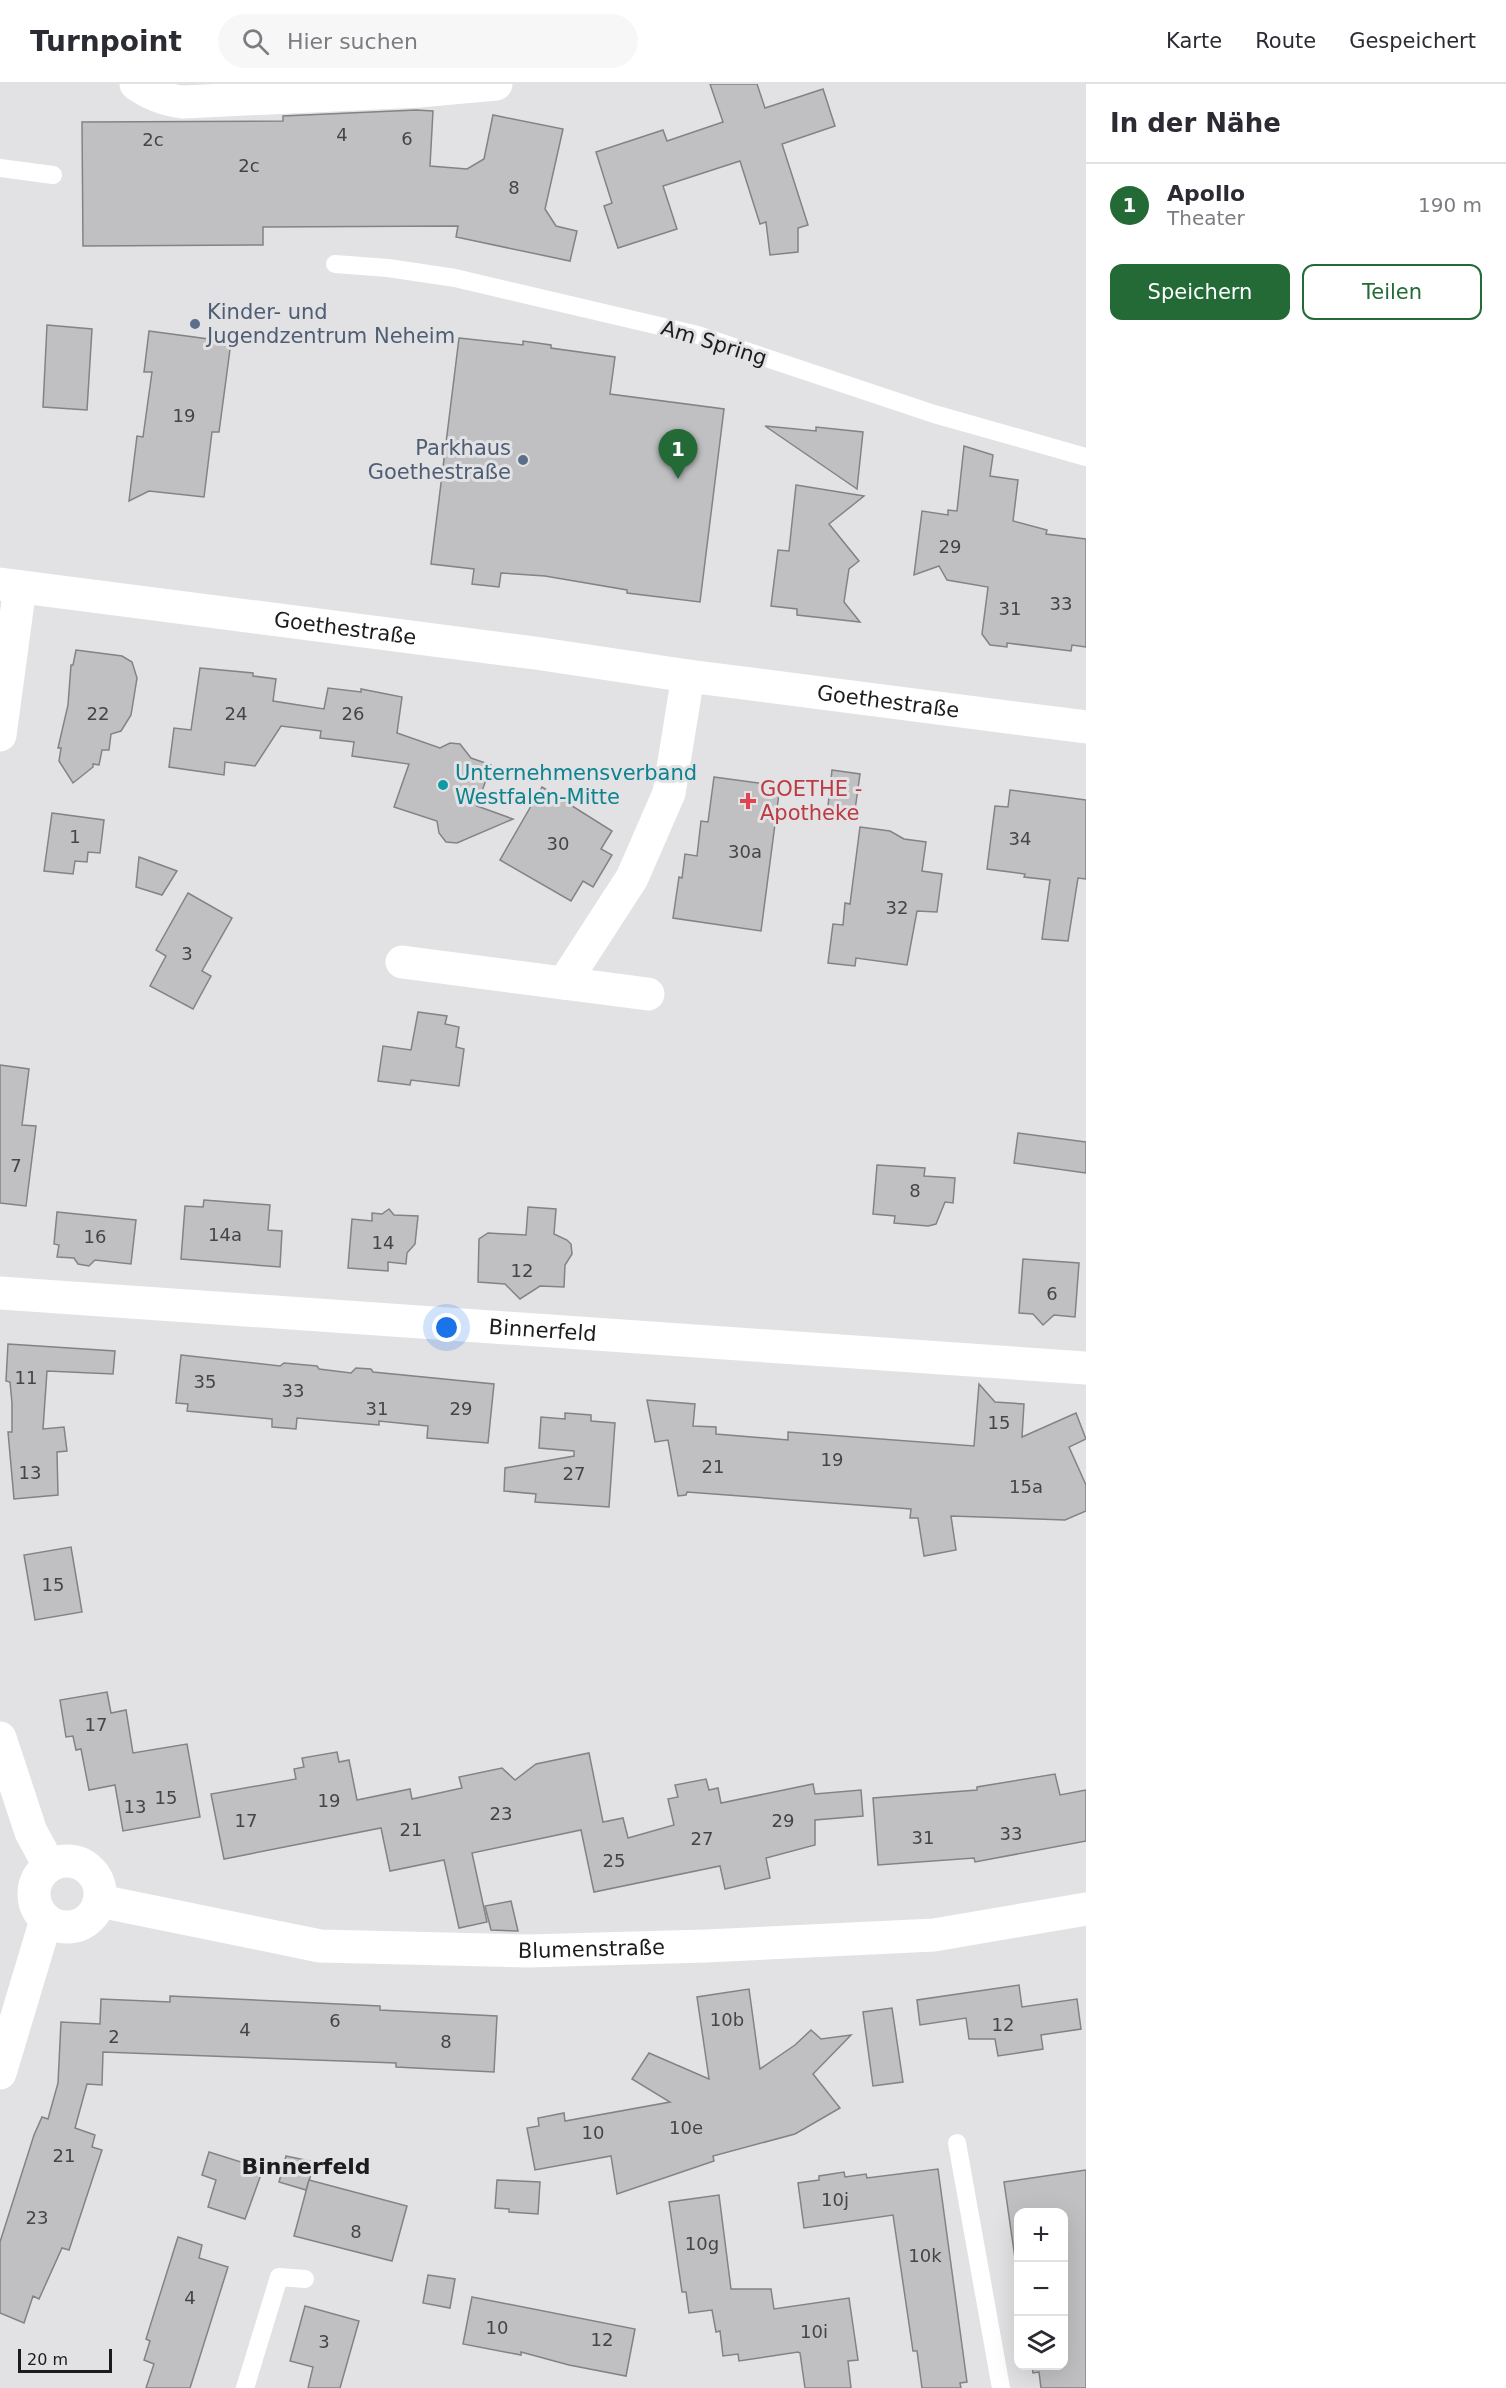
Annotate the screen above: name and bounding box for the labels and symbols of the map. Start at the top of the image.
house number: 4 [336,124,348,145]
house number: 6 [401,128,413,149]
house number: 2c [142,129,164,150]
house number: 2c [238,155,260,176]
house number: 8 [508,177,520,198]
place label: Kinder- und Jugendzentrum Neheim [205,300,455,348]
street label: Am Spring [658,316,770,370]
marker: Kinder- und Jugendzentrum Neheim [188,317,202,331]
house number: 19 [173,405,195,426]
pin: 1 [658,430,698,479]
place label: Parkhaus Goethestraße [368,436,511,484]
marker: Parkhaus Goethestraße [516,453,530,467]
house number: 29 [939,536,961,557]
house number: 33 [1050,593,1072,614]
house number: 31 [999,598,1021,619]
street label: Goethestraße [273,607,418,650]
street label: Goethestraße [816,681,961,723]
house number: 22 [87,703,109,724]
house number: 24 [225,703,247,724]
house number: 26 [342,703,364,724]
place label: Unternehmensverband Westfalen-Mitte [455,761,697,809]
place label: GOETHE - Apotheke [760,777,862,825]
marker: Unternehmensverband Westfalen-Mitte [436,778,450,792]
marker: GOETHE - Apotheke [741,794,755,808]
house number: 1 [69,826,81,847]
house number: 34 [1009,828,1031,849]
house number: 30 [547,833,569,854]
house number: 30a [728,841,762,862]
house number: 32 [886,897,908,918]
house number: 3 [181,943,193,964]
house number: 7 [10,1155,22,1176]
house number: 8 [909,1180,921,1201]
house number: 14a [208,1224,242,1245]
house number: 16 [84,1226,106,1247]
house number: 14 [372,1232,394,1253]
house number: 12 [511,1260,533,1281]
house number: 6 [1046,1283,1058,1304]
your location [432,1313,461,1342]
street label: Binnerfeld [488,1315,597,1346]
house number: 11 [15,1367,37,1388]
house number: 35 [194,1371,216,1392]
house number: 33 [282,1380,304,1401]
house number: 31 [366,1398,388,1419]
house number: 29 [450,1398,472,1419]
house number: 15 [988,1412,1010,1433]
house number: 19 [821,1449,843,1470]
house number: 21 [702,1456,724,1477]
house number: 13 [19,1462,41,1483]
house number: 27 [563,1463,585,1484]
house number: 15a [1009,1476,1043,1497]
house number: 15 [42,1574,64,1595]
house number: 17 [85,1714,107,1735]
house number: 15 [155,1787,177,1808]
house number: 19 [318,1790,340,1811]
house number: 13 [124,1796,146,1817]
house number: 23 [490,1803,512,1824]
house number: 17 [235,1810,257,1831]
house number: 29 [772,1810,794,1831]
house number: 21 [400,1819,422,1840]
house number: 33 [1000,1823,1022,1844]
house number: 31 [912,1827,934,1848]
house number: 27 [691,1828,713,1849]
house number: 25 [603,1850,625,1871]
street label: Blumenstraße [518,1935,665,1963]
house number: 10b [710,2009,744,2030]
house number: 6 [329,2010,341,2031]
house number: 12 [992,2014,1014,2035]
house number: 4 [239,2019,251,2040]
house number: 2 [108,2026,120,2047]
house number: 8 [440,2031,452,2052]
house number: 10e [669,2117,703,2138]
house number: 10 [582,2122,604,2143]
house number: 21 [53,2145,75,2166]
district label: Binnerfeld [241,2154,371,2179]
house number: 10j [821,2189,849,2210]
house number: 23 [26,2207,48,2228]
house number: 8 [350,2221,362,2242]
house number: 10g [685,2233,719,2254]
house number: 10k [908,2245,942,2266]
house number: 4 [184,2287,196,2308]
house number: 10 [486,2317,508,2338]
house number: 10i [800,2321,828,2342]
house number: 12 [591,2329,613,2350]
house number: 3 [318,2331,330,2352]
scale bar [18,2346,112,2374]

